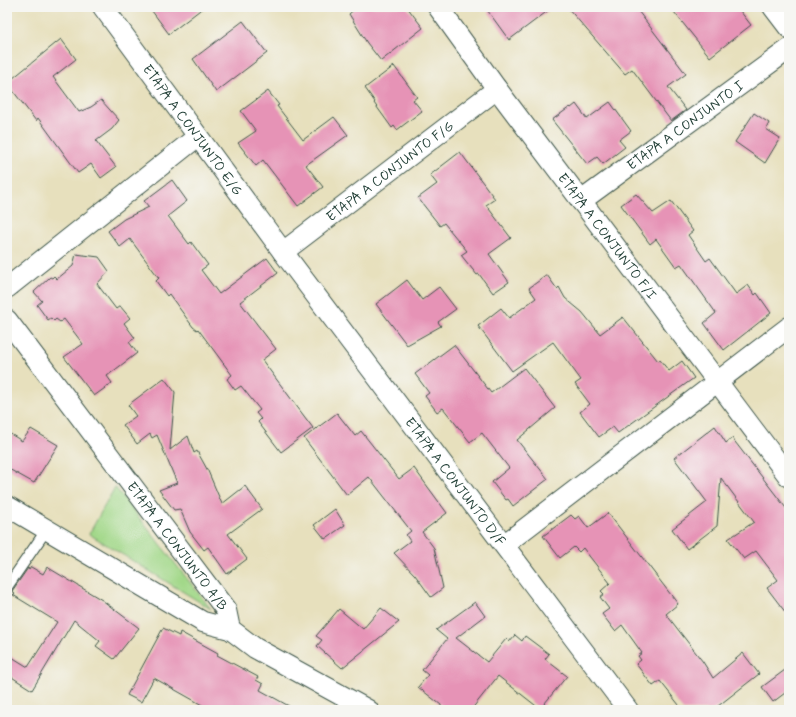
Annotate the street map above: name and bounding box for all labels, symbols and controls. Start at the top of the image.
street label: ETAPA A CONJUNTO E/G [138,61,246,199]
street label: ETAPA A CONJUNTO I [624,77,748,175]
street label: ETAPA A CONJUNTO F/G [323,117,458,226]
street label: ETAPA A CONJUNTO F/I [553,170,660,304]
street label: ETAPA A CONJUNTO D/F [401,414,509,550]
street label: ETAPA A CONJUNTO A/B [122,479,231,614]

